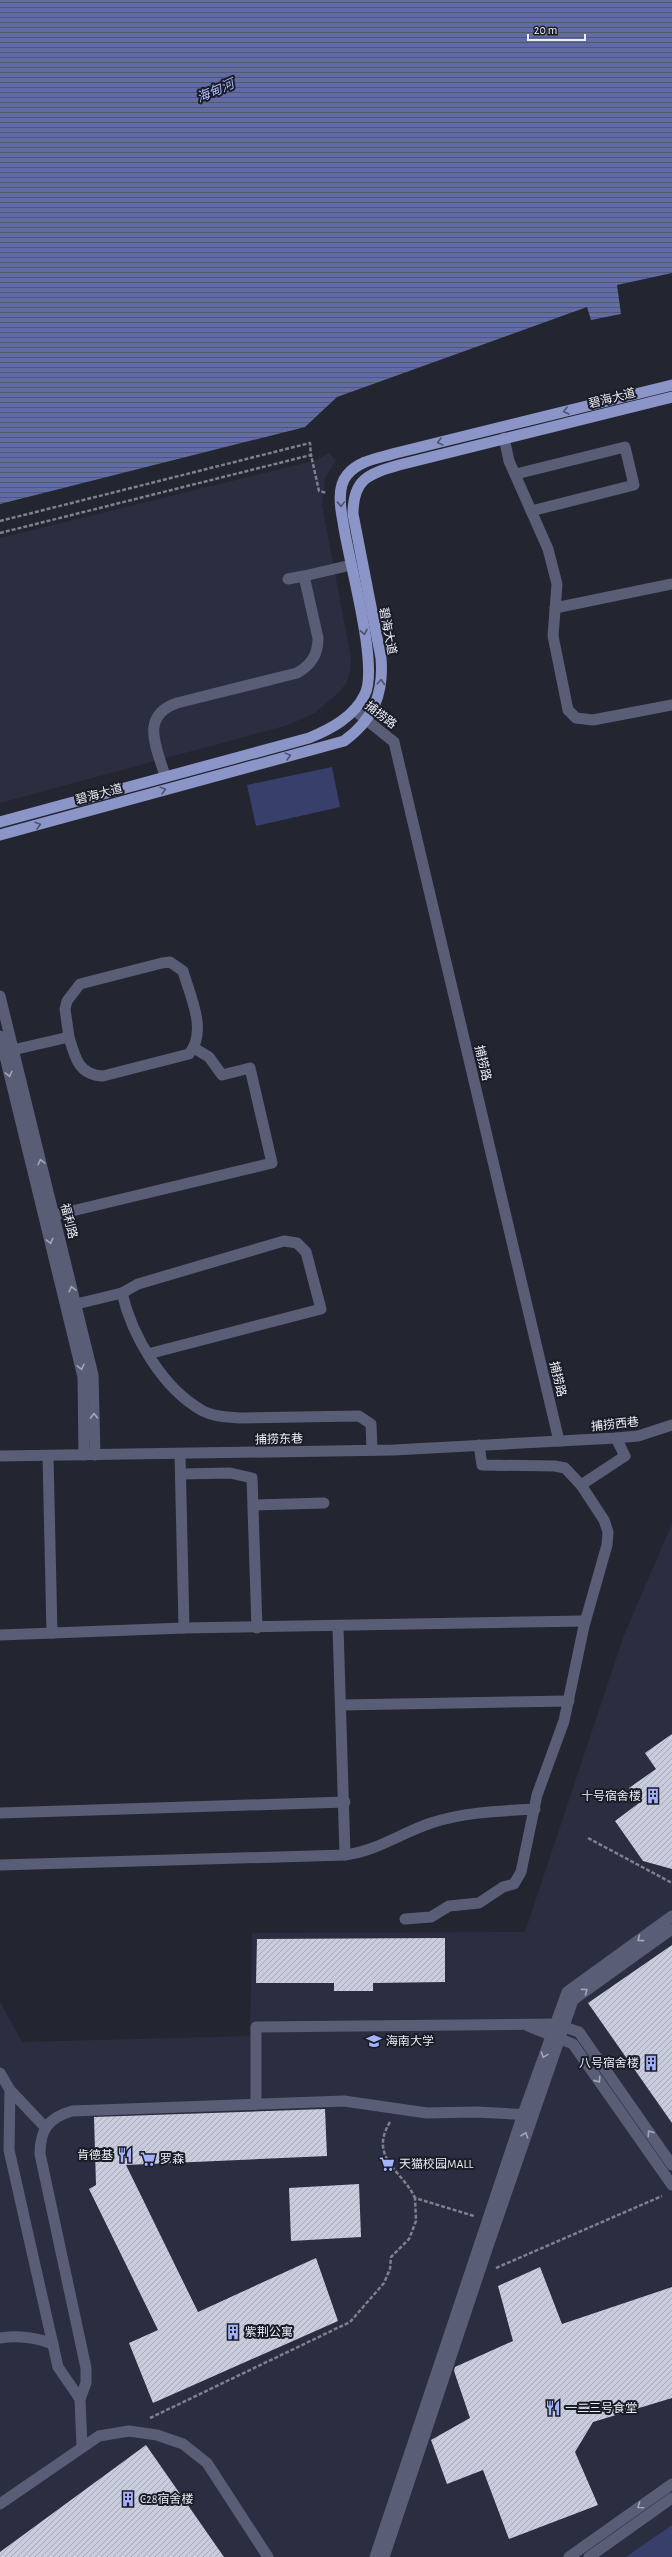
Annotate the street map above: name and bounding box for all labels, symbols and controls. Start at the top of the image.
scale bar [528,16,585,42]
text: 20 m [534,24,557,36]
water label: 海甸河 [195,76,239,105]
street label: 碧海大道 [587,385,637,410]
one-way arrow [563,406,569,414]
one-way arrow [437,438,443,446]
one-way arrow [337,501,345,507]
street label: 碧海大道 [378,606,399,656]
one-way arrow [359,629,367,635]
one-way arrow [377,679,386,685]
street label: 捕捞路 [363,698,399,731]
one-way arrow [285,752,292,761]
street label: 碧海大道 [74,781,124,806]
one-way arrow [159,786,166,795]
one-way arrow [34,821,41,829]
street label: 捕捞路 [473,1044,494,1082]
one-way arrow [5,1071,13,1077]
one-way arrow [37,1159,45,1165]
street label: 福利路 [59,1202,80,1240]
one-way arrow [45,1237,54,1244]
one-way arrow [68,1285,76,1292]
street label: 捕捞路 [548,1360,569,1398]
one-way arrow [76,1364,84,1370]
one-way arrow [90,1413,98,1419]
street label: 捕捞西巷 [590,1416,640,1432]
street label: 捕捞东巷 [255,1432,303,1445]
building icon: 十号宿舍楼 [644,1787,662,1805]
place label: 十号宿舍楼 [581,1789,641,1802]
one-way arrow [638,1934,645,1941]
one-way arrow [581,1989,588,1996]
school or university icon: 海南大学 [365,2032,383,2050]
place label: 海南大学 [386,2034,434,2047]
one-way arrow [540,2051,548,2058]
building icon: 八号宿舍楼 [642,2054,660,2072]
place label: 八号宿舍楼 [579,2056,639,2069]
one-way arrow [593,2075,600,2082]
one-way arrow [648,2130,655,2137]
one-way arrow [521,2132,529,2139]
restaurant icon: 肯德基 [116,2146,134,2164]
place label: 肯德基 [77,2148,113,2161]
supermarket icon: 罗森 [139,2150,157,2168]
place label: 罗森 [160,2153,184,2165]
supermarket icon: 天猫校园MALL [378,2155,396,2173]
place label: 天猫校园MALL [399,2157,473,2170]
building icon: 紫荆公寓 [224,2323,242,2341]
place label: 紫荆公寓 [245,2325,293,2338]
restaurant icon: 一二三号食堂 [544,2399,562,2417]
place label: 一二三号食堂 [565,2401,637,2414]
building icon: C28宿舍楼 [119,2490,137,2508]
place label: C28宿舍楼 [140,2492,193,2505]
one-way arrow [638,2501,645,2508]

